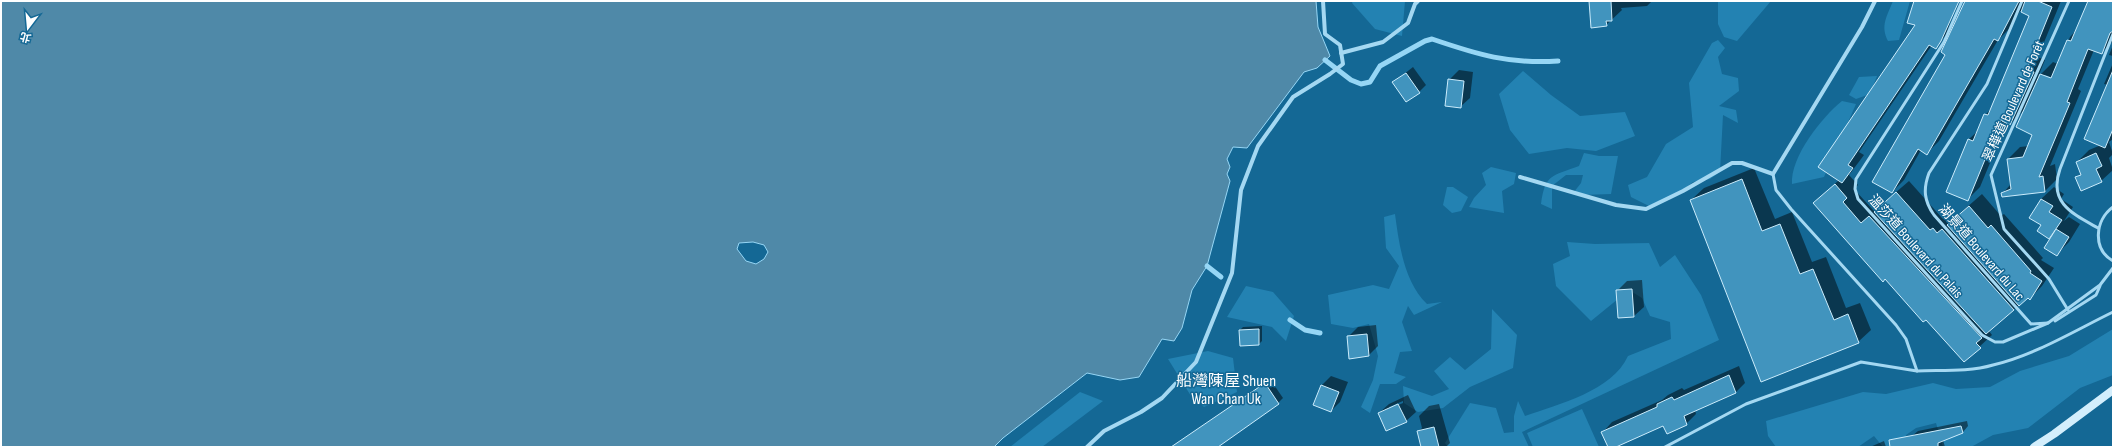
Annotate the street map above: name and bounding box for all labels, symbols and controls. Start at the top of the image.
north arrow [8,8,48,48]
text: 北 [18,29,32,45]
street label: 翠樺道 Boulevard de Forêt [1979,38,2048,164]
street label: 溫莎道 Boulevard du Palais [1865,191,1967,302]
street label: 湖景道 Boulevard du Lac [1935,200,2028,304]
district label: 船灣陳屋 Shuen Wan Chan Uk [1176,372,1276,409]

